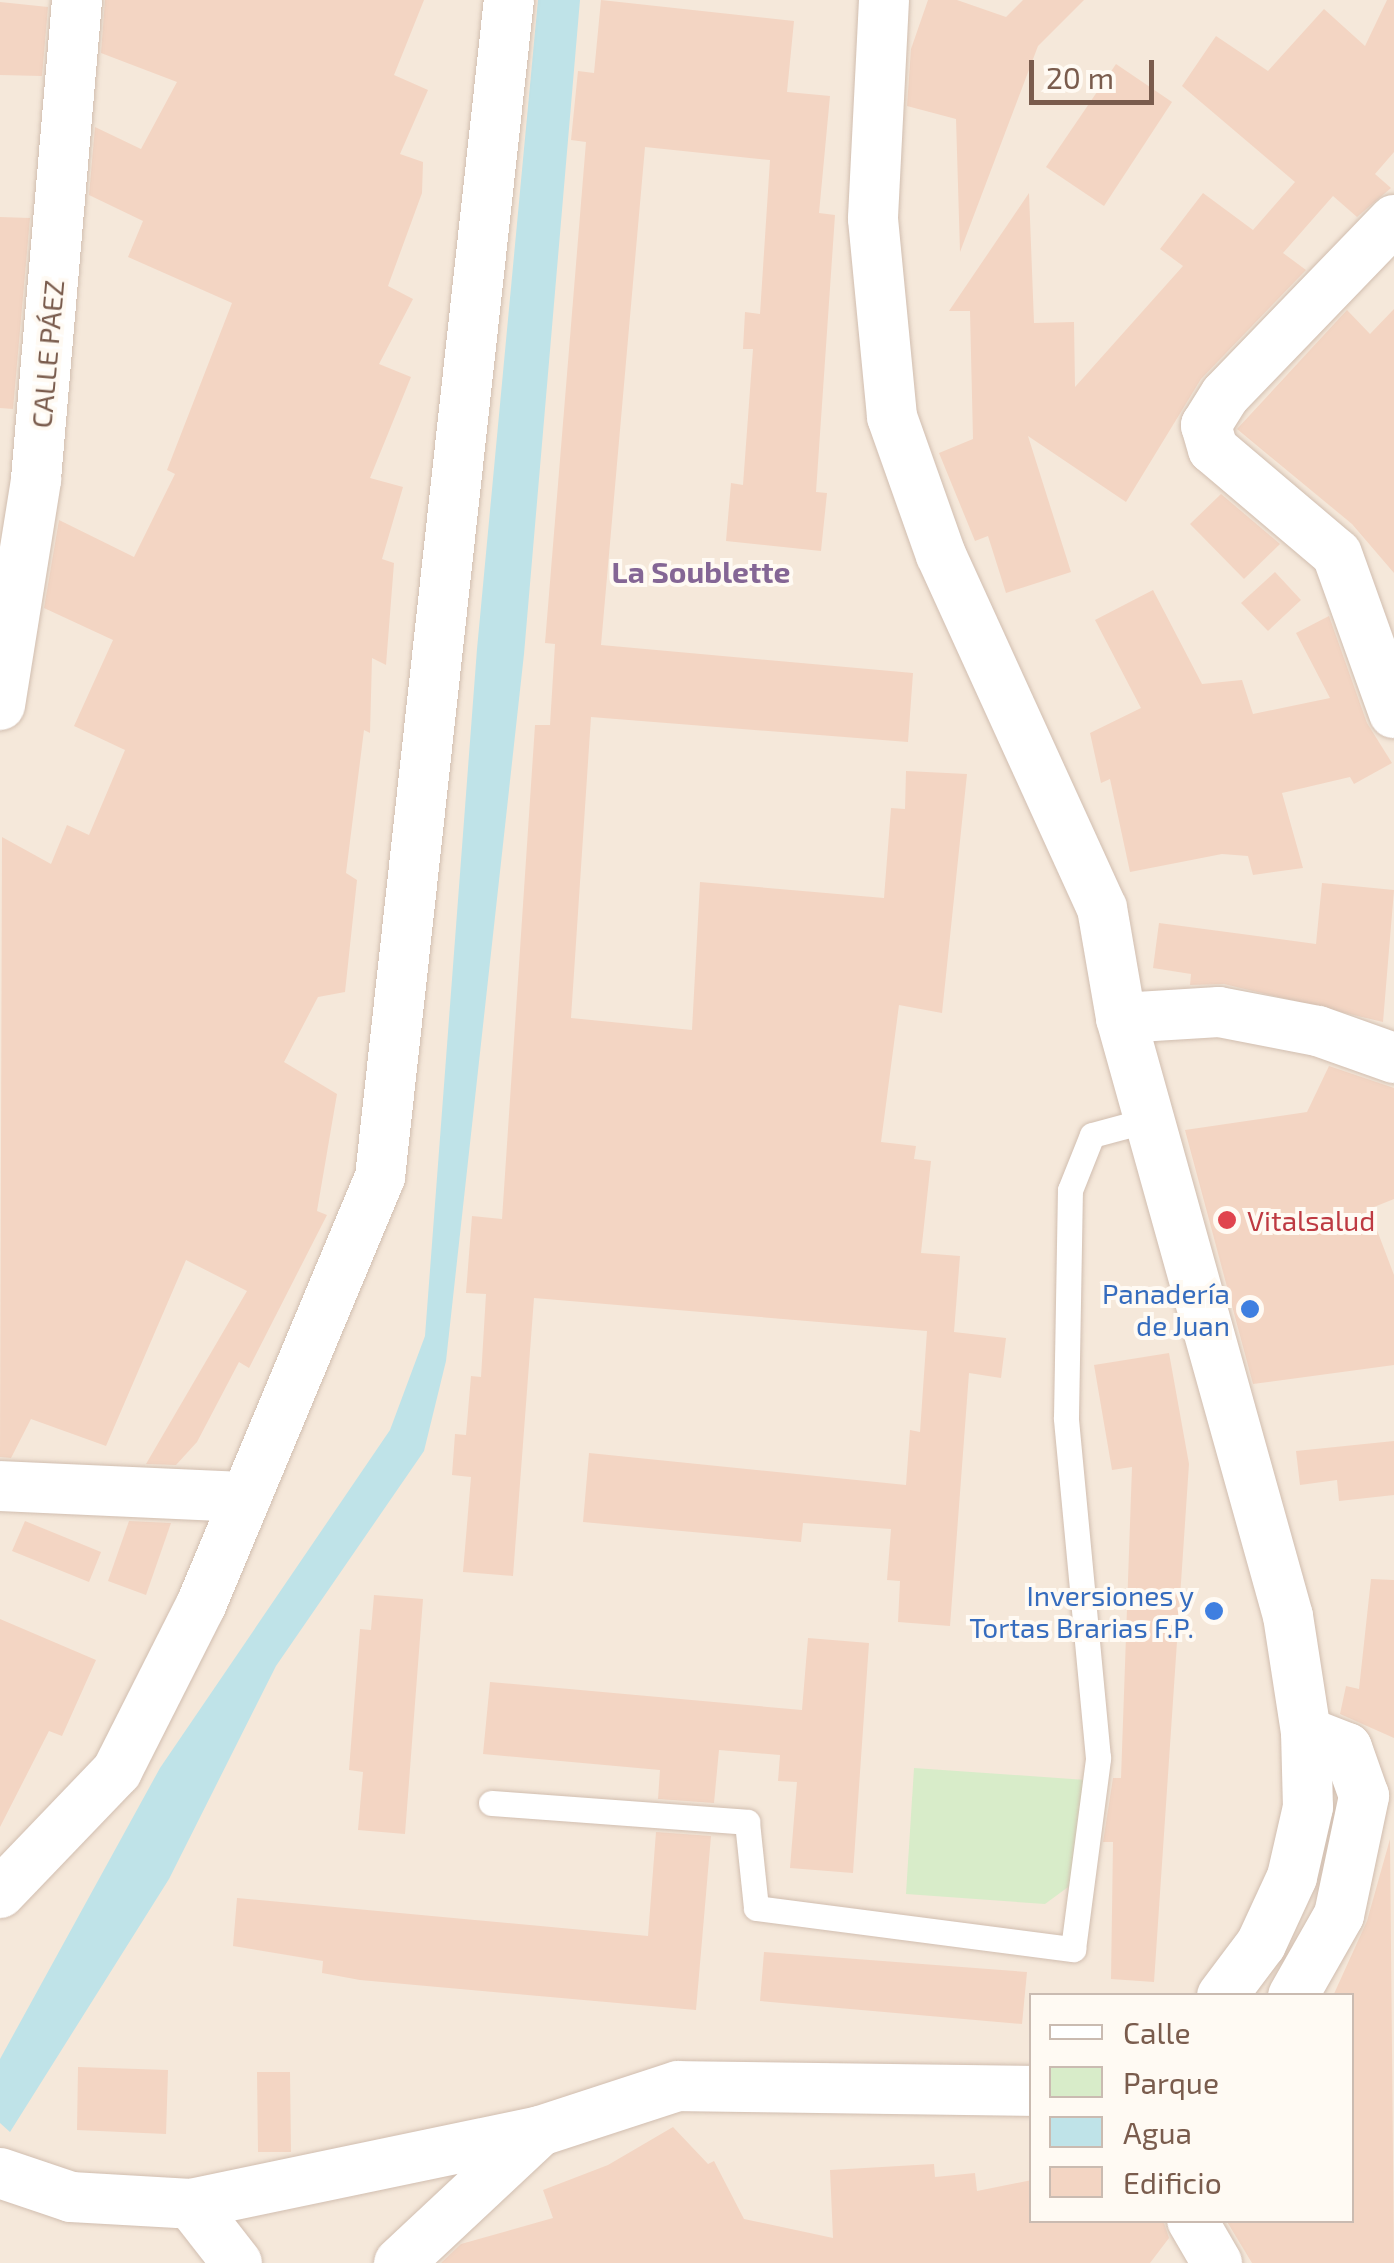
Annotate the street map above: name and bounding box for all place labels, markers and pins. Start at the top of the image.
place label: Vitalsalud [1247,1203,1375,1237]
marker: Vitalsalud [1216,1209,1238,1231]
place label: Panadería de Juan [1102,1276,1230,1342]
marker: Panadería de Juan [1239,1298,1261,1320]
place label: Inversiones y Tortas Brarias F.P. [969,1578,1194,1644]
marker: Inversiones y Tortas Brarias F.P. [1203,1600,1225,1622]

